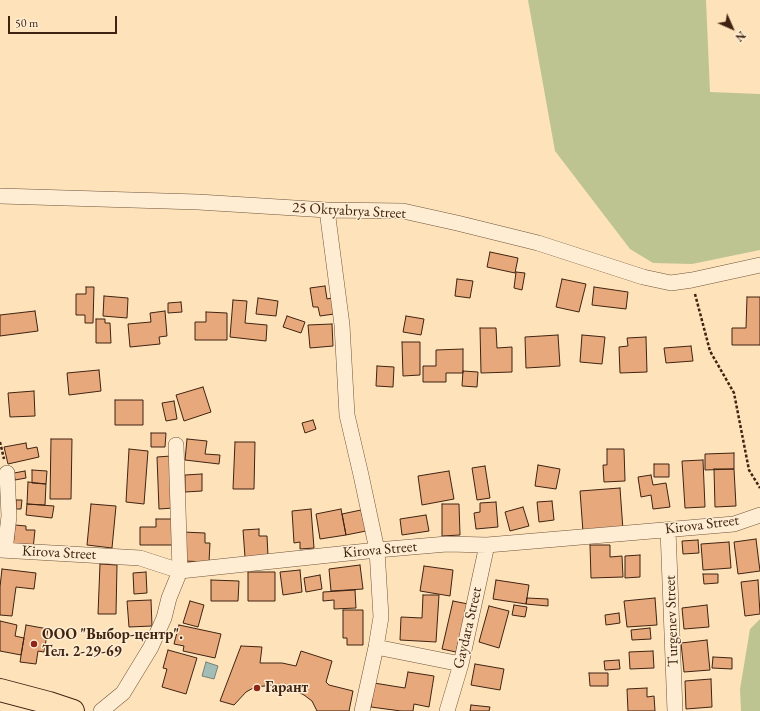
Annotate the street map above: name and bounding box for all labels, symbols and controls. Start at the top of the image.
scale bar [10,8,119,34]
north arrow [712,8,752,48]
text: 50 m [15,15,38,31]
text: N [732,28,749,45]
street label: 25 Oktyabrya Street [292,199,406,223]
street label: Kirova Street [664,512,740,538]
street label: Kirova Street [342,538,418,562]
street label: Kirova Street [21,542,97,564]
street label: Turgenev Street [661,575,683,667]
street label: Gaydara Street [450,585,486,671]
place label: ООО "Выбор-центр". Тел. 2-29-69 [42,626,183,661]
marker: ООО "Выбор-центр". Тел. 2-29-69 [29,639,39,649]
place label: Гарант [265,679,308,697]
marker: Гарант [252,683,262,693]

